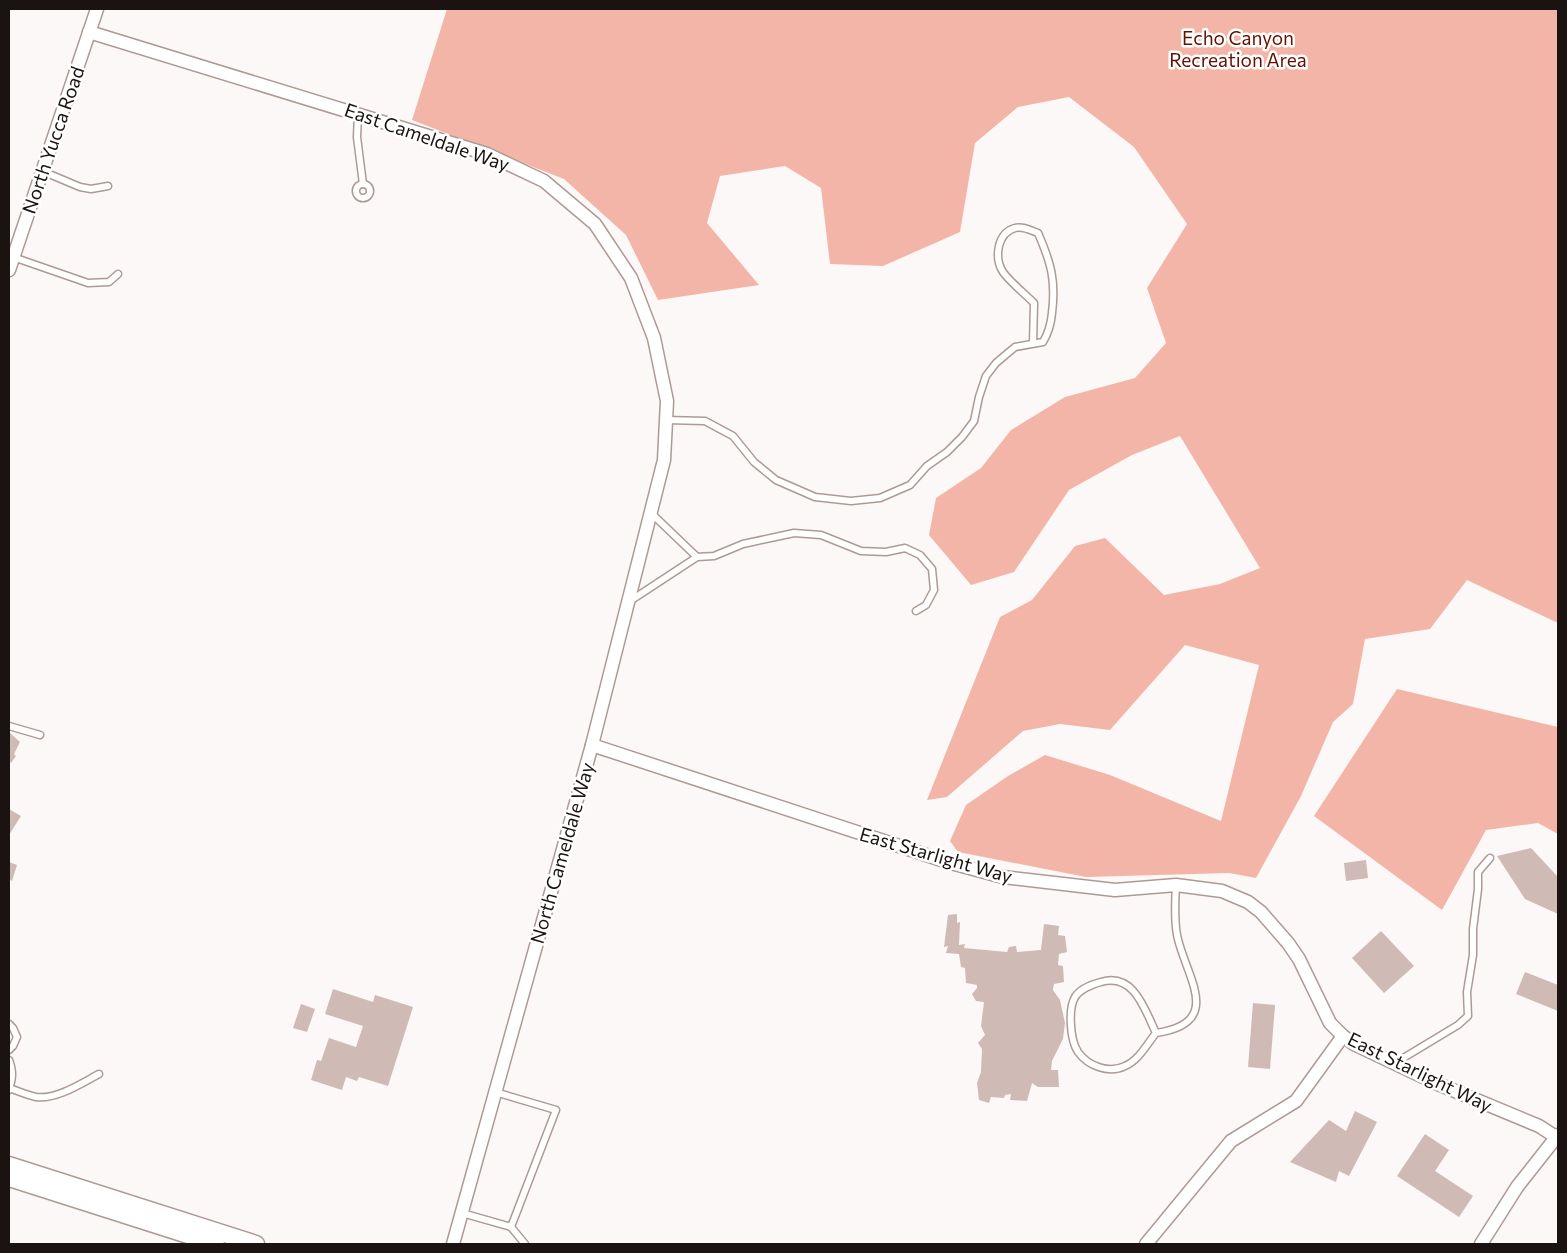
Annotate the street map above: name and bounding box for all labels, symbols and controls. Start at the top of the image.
park label: Echo Canyon Recreation Area [1169,26,1307,71]
street label: North Yucca Road [17,63,88,216]
street label: East Cameldale Way [342,97,513,176]
street label: North Cameldale Way [525,760,598,946]
street label: East Starlight Way [857,822,1015,887]
street label: East Starlight Way [1344,1027,1496,1117]

